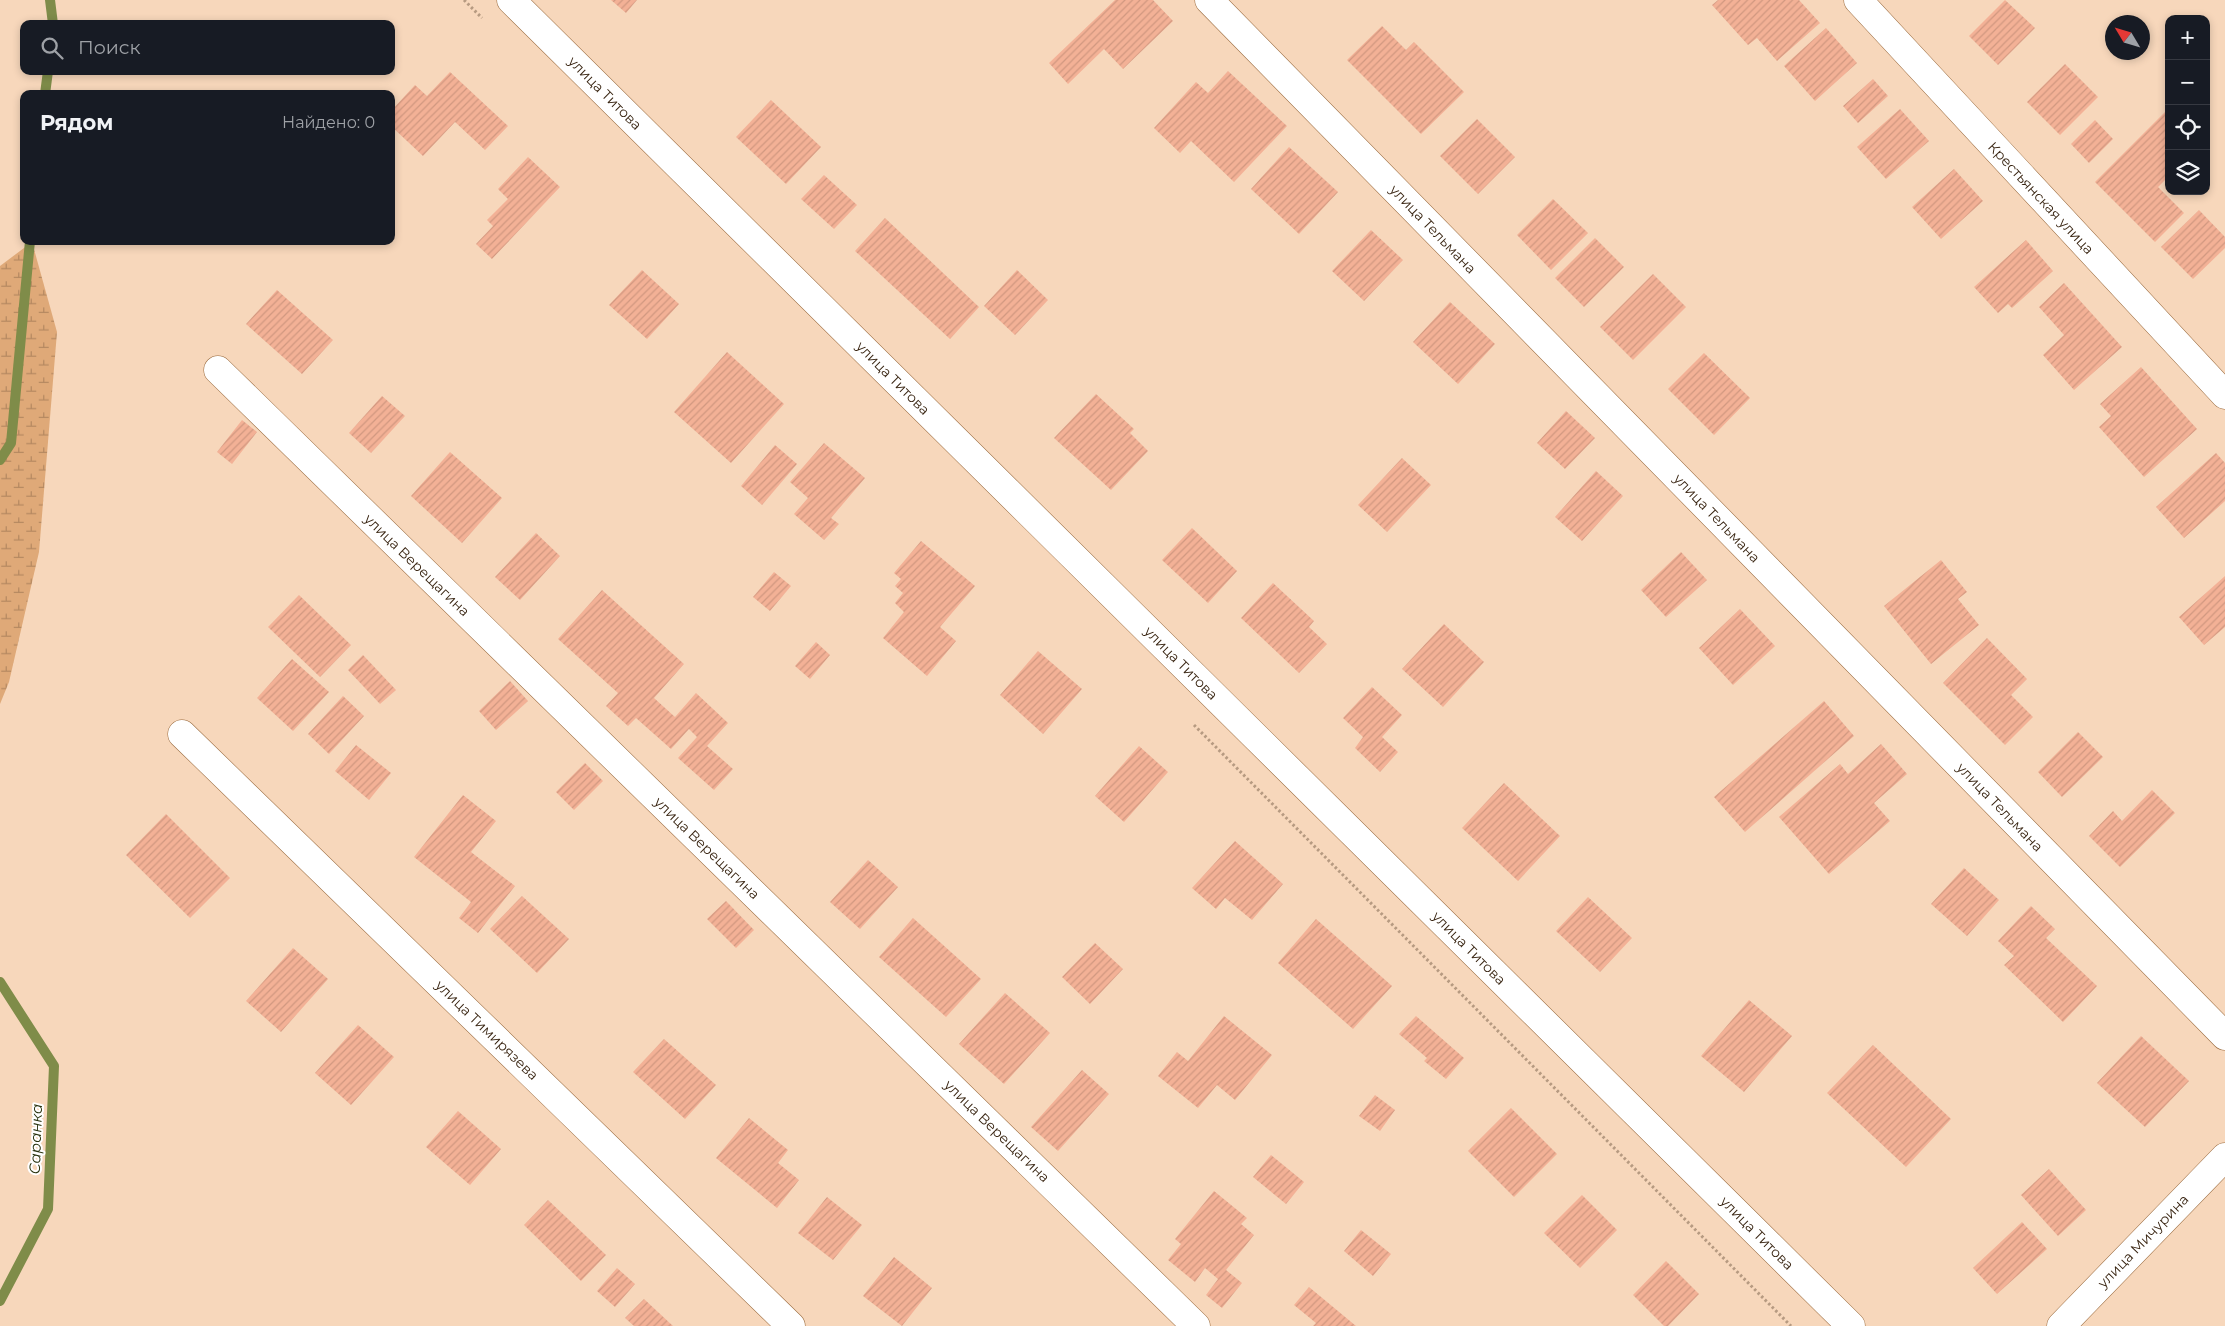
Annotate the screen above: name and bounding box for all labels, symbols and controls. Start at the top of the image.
north arrow [2105,15,2150,60]
map controls [2165,15,2210,195]
button: + [2165,15,2210,60]
search box [20,20,395,75]
icon: search [38,34,66,62]
text: Поиск [78,36,141,59]
street label: улица Титова [564,52,646,134]
button: − [2165,60,2210,105]
button: locate [2165,105,2210,150]
text: Рядом [40,110,113,135]
text: Найдено: 0 [282,113,375,132]
street label: Крестьянская улица [1984,138,2098,258]
button: layers [2165,150,2210,195]
street label: улица Тельмана [1385,180,1480,277]
street label: улица Титова [852,337,934,419]
street label: улица Тельмана [1669,469,1764,566]
street label: улица Верещагина [360,509,474,620]
street label: улица Титова [1140,622,1222,704]
street label: улица Тельмана [1952,758,2047,855]
street label: улица Верещагина [650,792,764,903]
street label: улица Титова [1428,907,1510,989]
street label: улица Тимирязева [431,975,542,1084]
street label: улица Верещагина [940,1075,1054,1186]
water label: Саранка [25,1103,46,1175]
street label: улица Мичурина [2093,1190,2192,1292]
street label: улица Титова [1716,1192,1798,1274]

